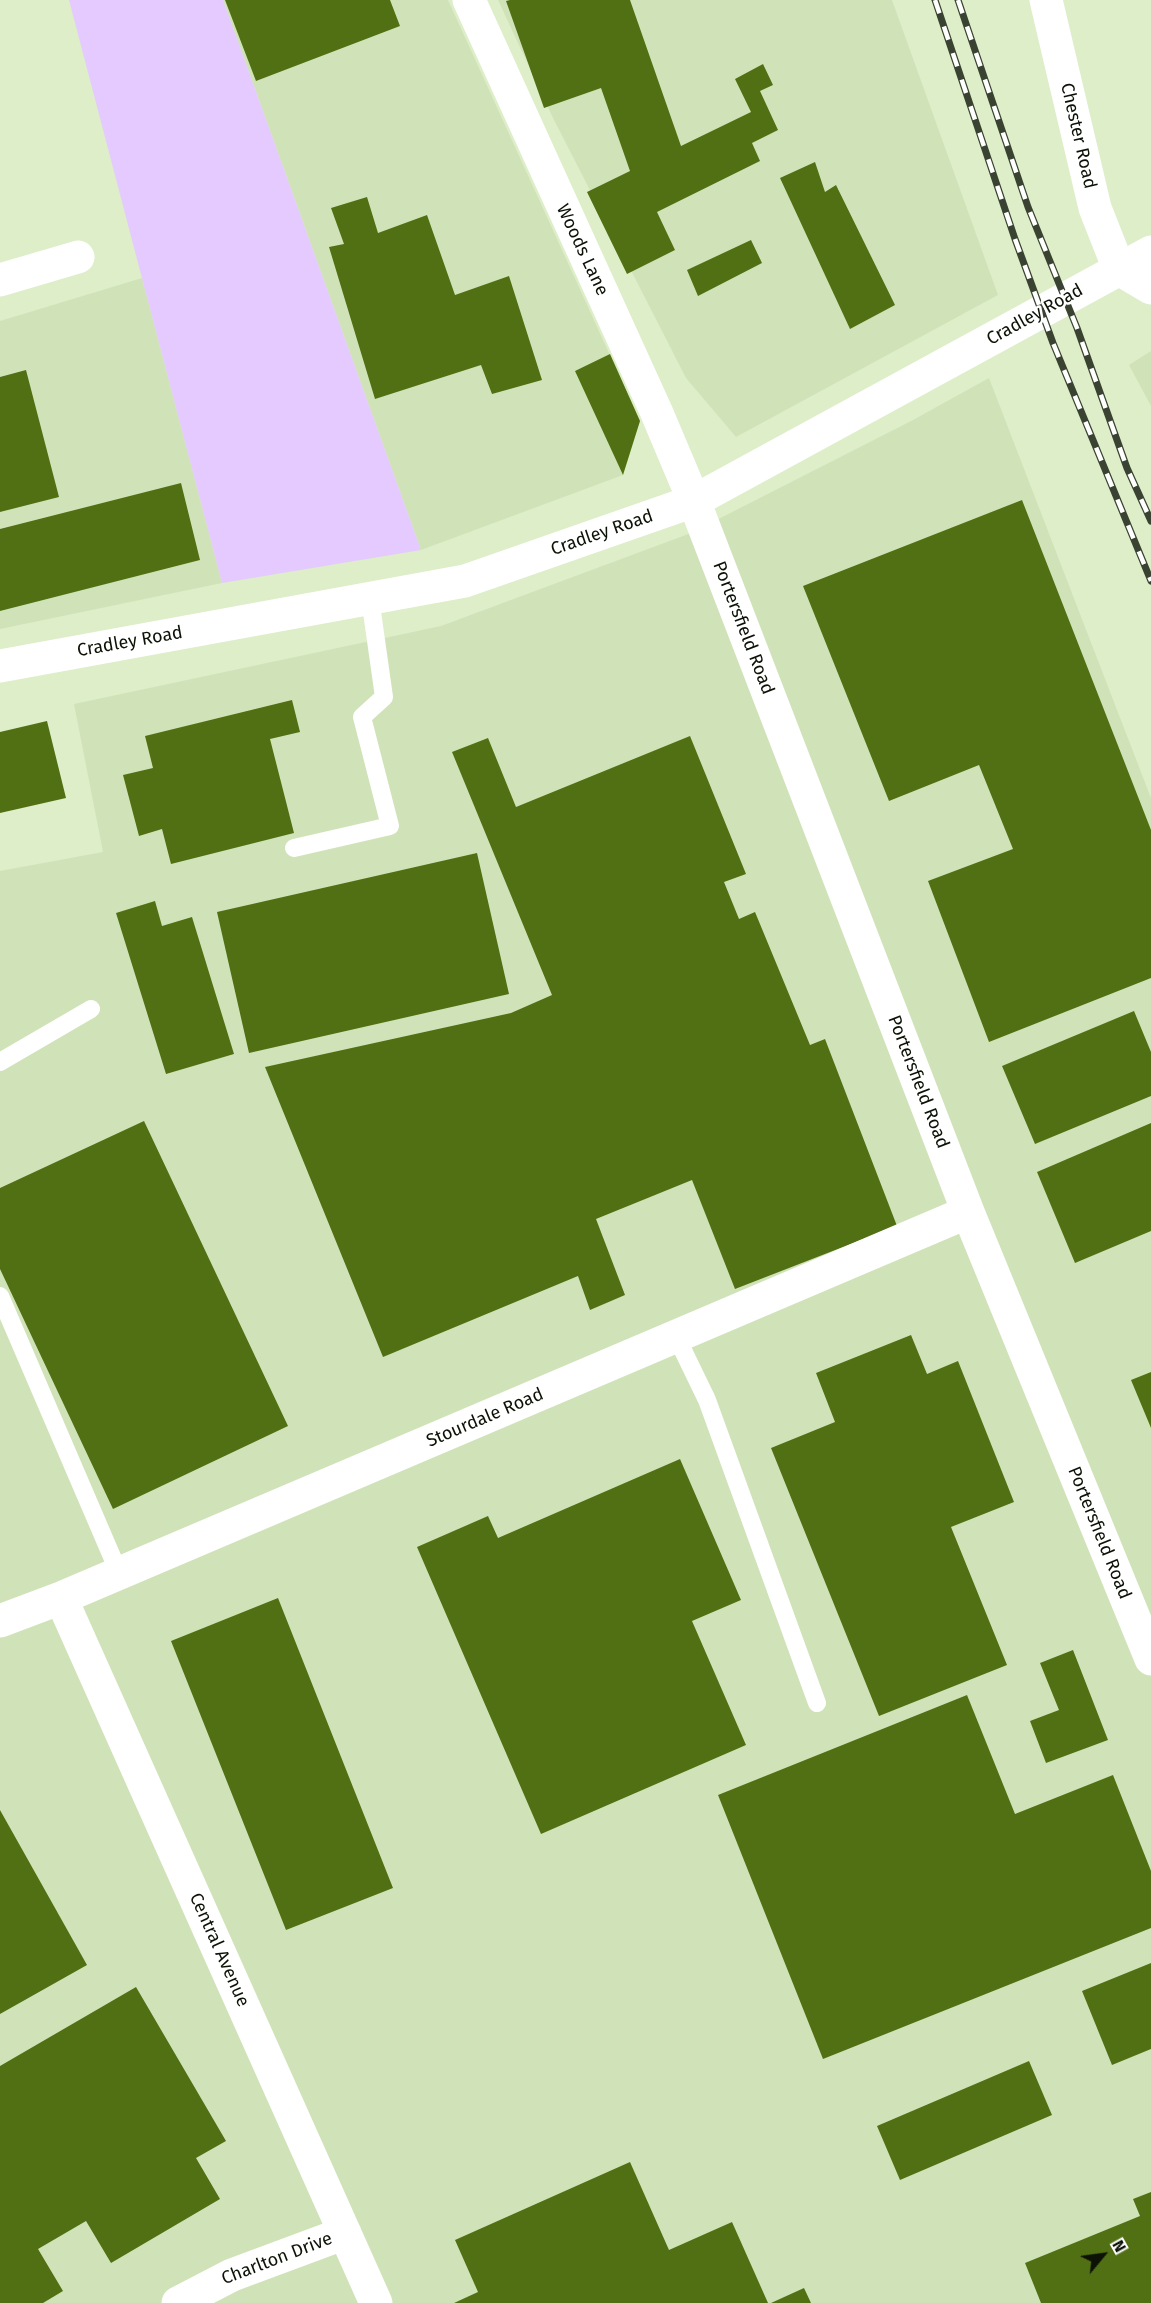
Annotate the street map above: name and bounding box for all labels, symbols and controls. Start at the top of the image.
street label: Chester Road [1055,81,1101,191]
street label: Woods Lane [551,201,613,299]
street label: Cradley Road [983,280,1087,350]
street label: Cradley Road [548,505,656,561]
street label: Portersfield Road [708,558,778,698]
street label: Cradley Road [76,622,184,662]
street label: Portersfield Road [883,1012,953,1152]
street label: Stourdale Road [423,1384,547,1452]
street label: Portersfield Road [1063,1464,1135,1602]
street label: Central Avenue [184,1890,254,2010]
north arrow [1073,2225,1133,2285]
street label: Charlton Drive [219,2228,335,2290]
text: N [1108,2237,1130,2255]

